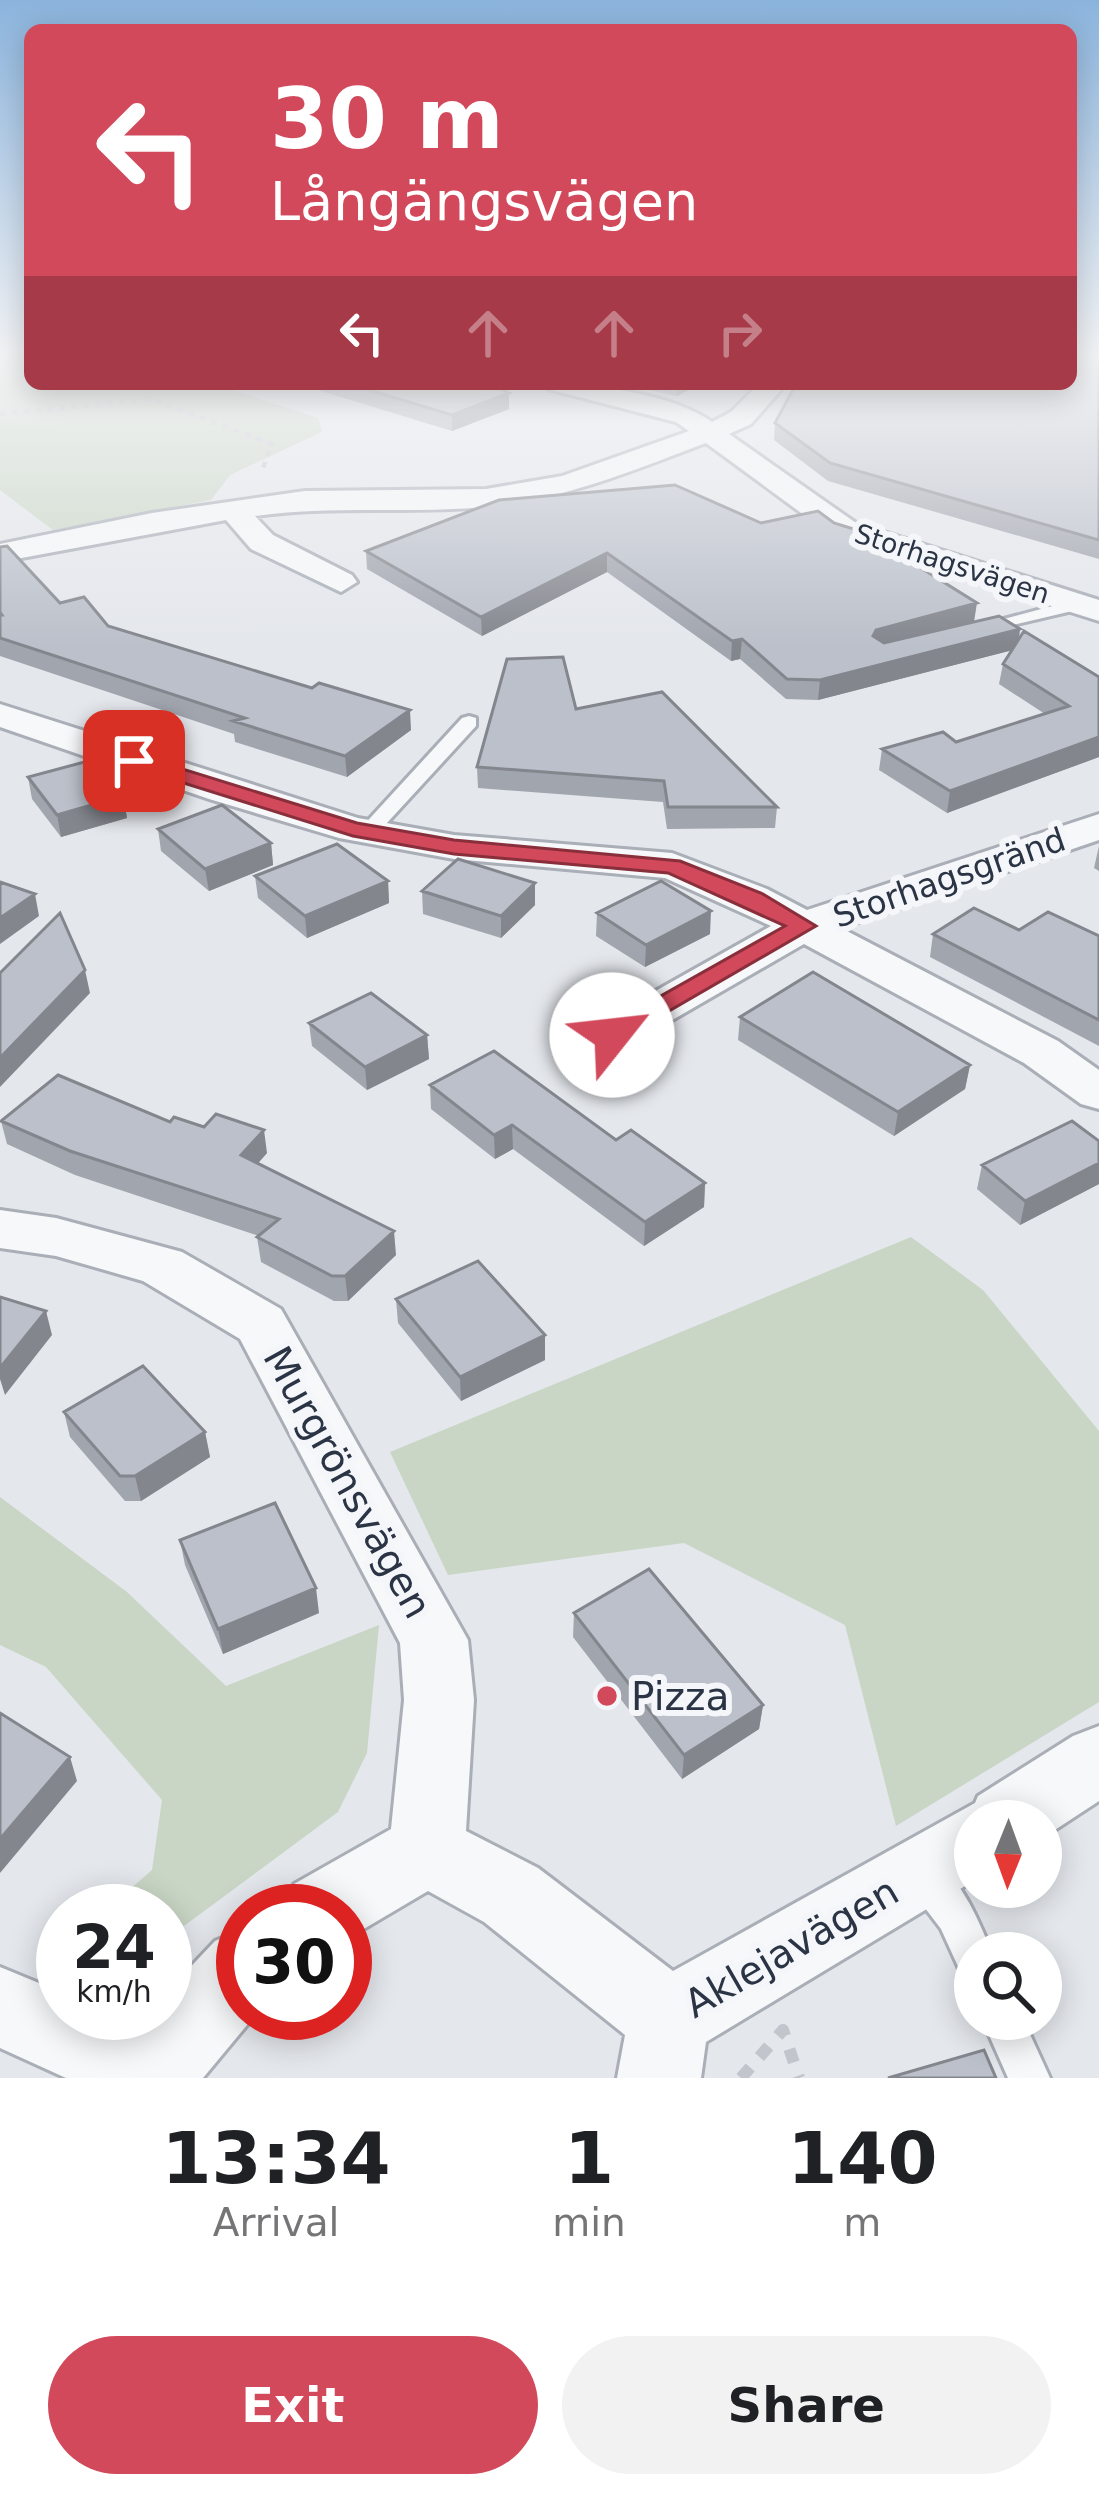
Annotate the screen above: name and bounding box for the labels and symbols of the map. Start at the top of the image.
street label: Storhagsvägen [851,517,1054,610]
pin [83,710,185,812]
street label: Storhagsgränd [828,819,1070,935]
position arrow [549,972,675,1098]
street label: Murgrönsvägen [254,1339,441,1626]
place label: Pizza [631,1674,729,1719]
marker: Pizza [594,1683,620,1709]
north arrow [954,1800,1062,1908]
street label: Aklejavägen [676,1868,906,2027]
speed limit sign: 30 [216,1884,372,2040]

